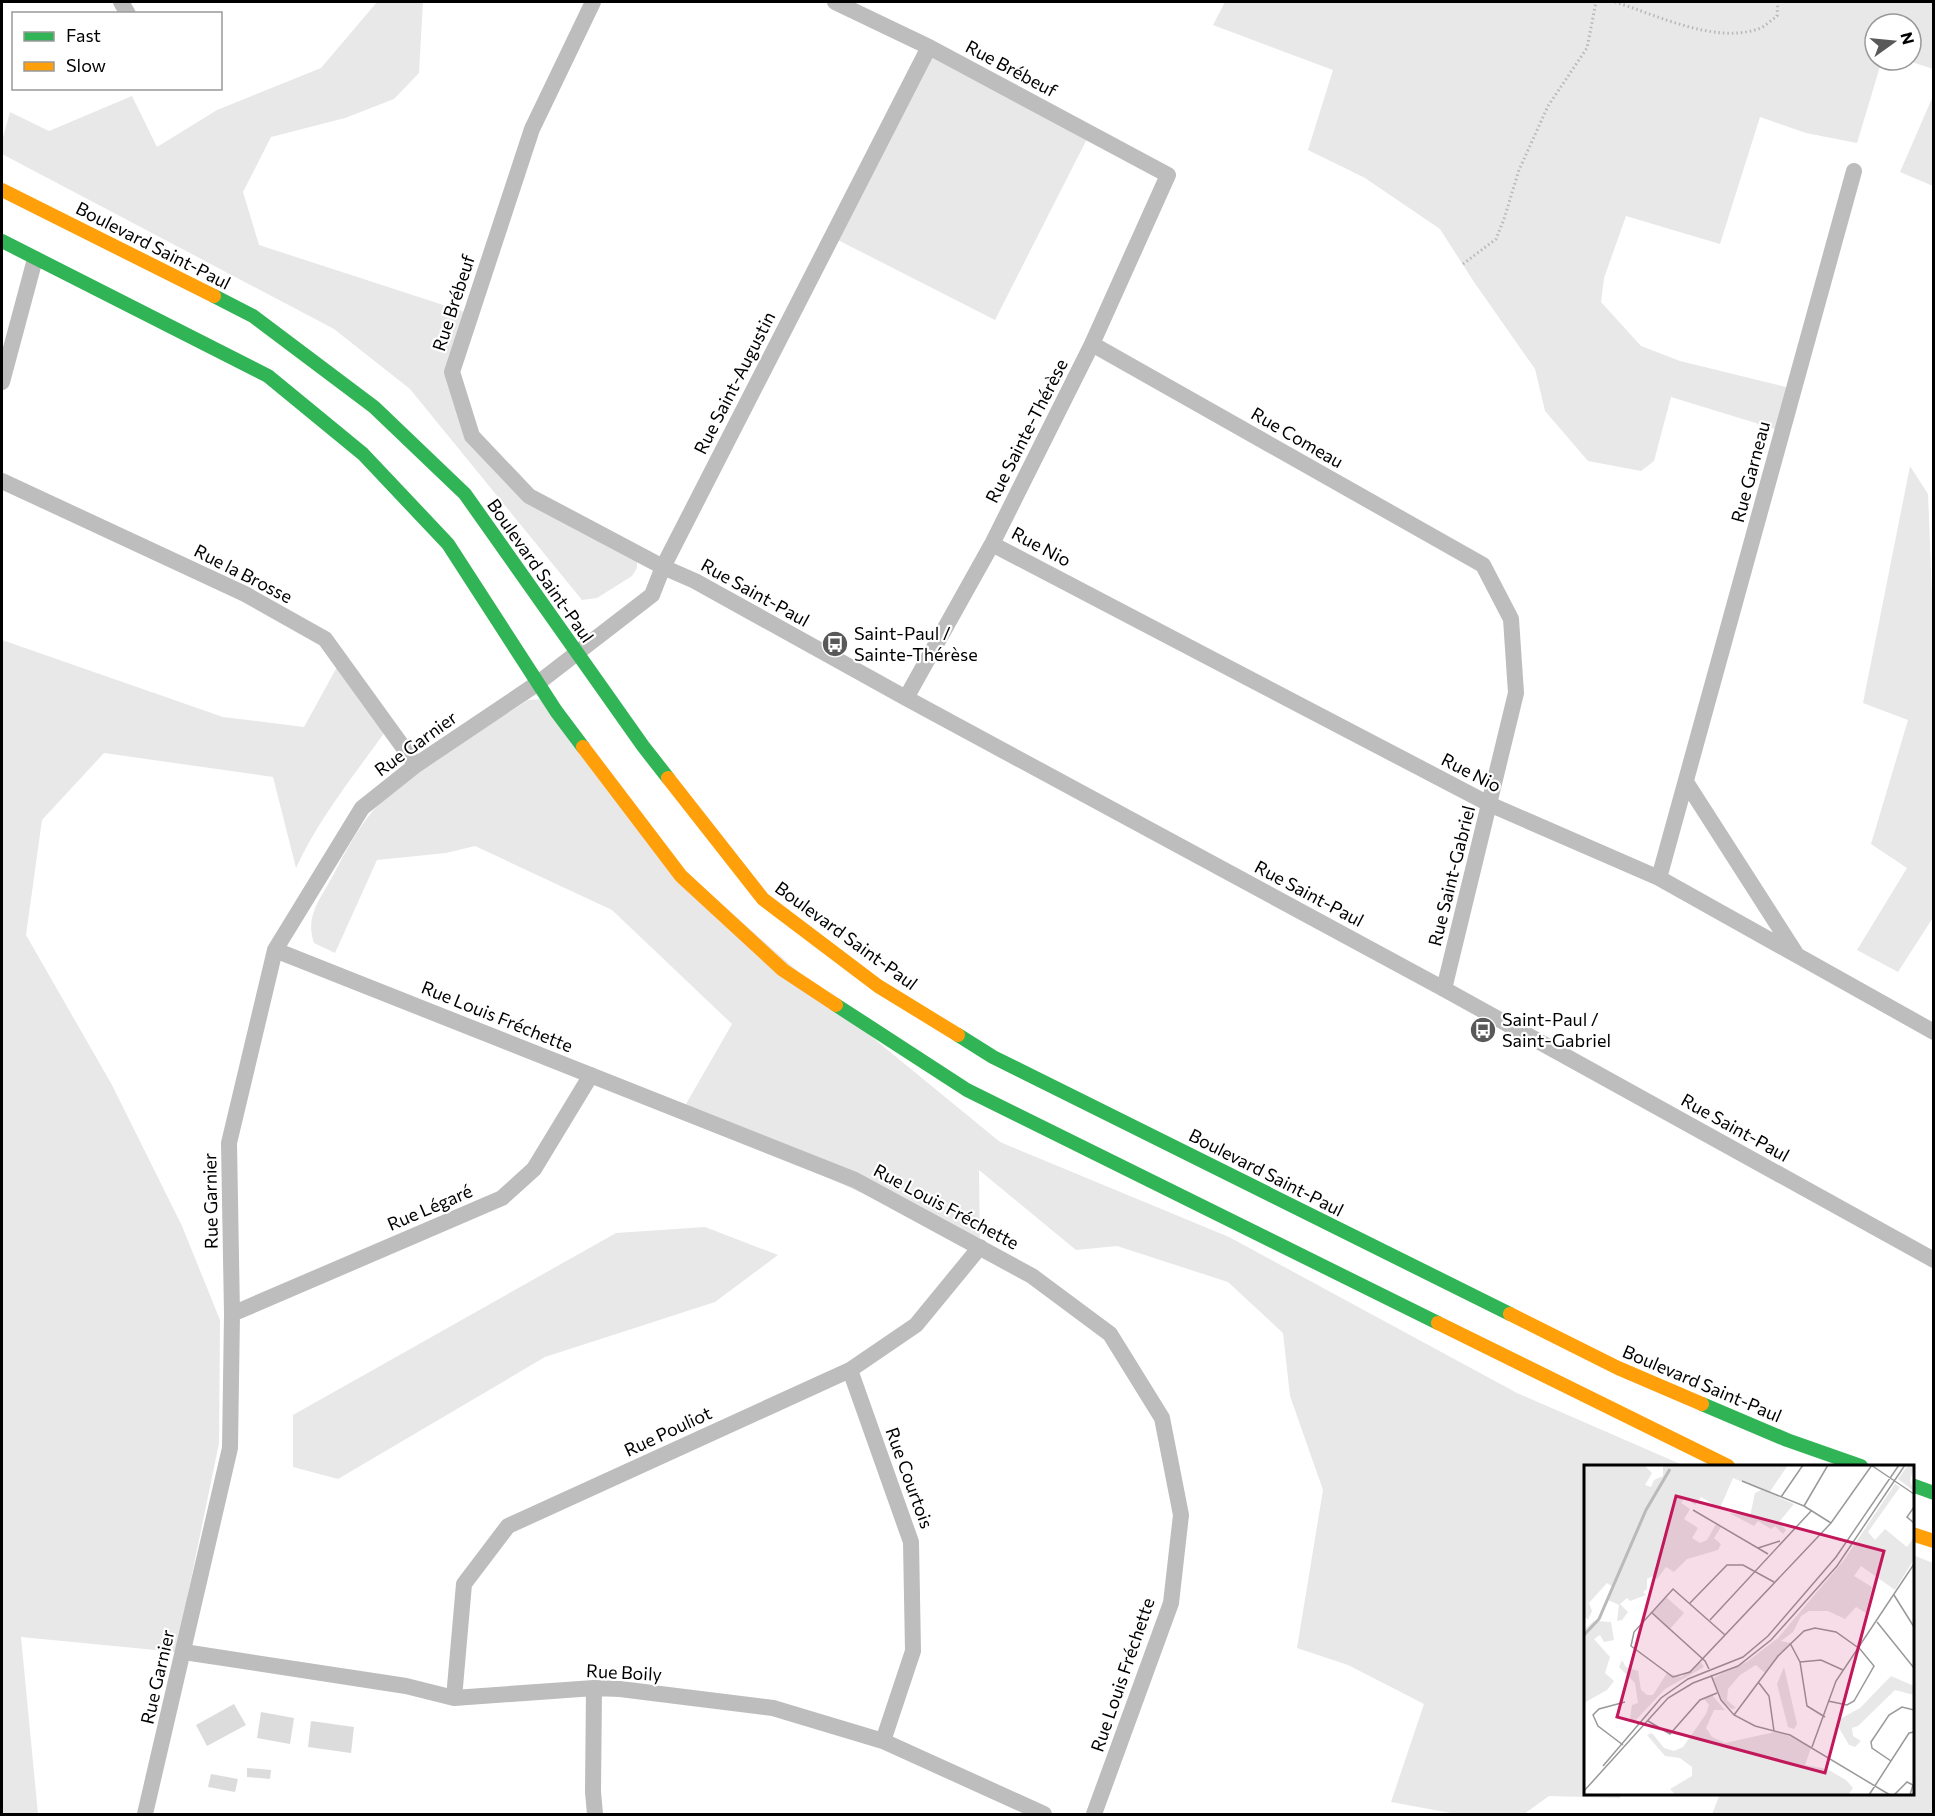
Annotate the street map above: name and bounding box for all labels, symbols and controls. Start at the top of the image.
legend [12,12,222,90]
north arrow [1863,12,1923,72]
text: Fast [66,24,101,46]
text: N [1897,30,1919,46]
street label: Rue Brébeuf [962,35,1062,102]
text: Slow [66,54,106,76]
street label: Boulevard Saint-Paul [72,197,234,294]
street label: Rue Brébeuf [427,251,479,354]
street label: Rue Saint-Augustin [689,308,780,458]
street label: Rue Sainte-Thérèse [980,355,1072,506]
street label: Rue Comeau [1248,402,1347,472]
street label: Rue Garneau [1726,419,1774,525]
street label: Boulevard Saint-Paul [483,494,599,647]
street label: Rue Nio [1008,521,1075,571]
street label: Rue la Brosse [191,539,296,607]
street label: Rue Saint-Paul [698,553,813,631]
place label: Saint-Paul / Sainte-Thérèse [854,622,978,665]
bus stop icon: Saint-Paul / Sainte-Thérèse [820,629,850,659]
street label: Rue Garnier [370,706,461,780]
street label: Rue Nio [1438,748,1505,796]
street label: Rue Saint-Gabriel [1423,803,1479,948]
street label: Rue Saint-Paul [1251,855,1368,931]
street label: Boulevard Saint-Paul [771,876,922,994]
street label: Rue Louis Fréchette [418,976,576,1057]
place label: Saint-Paul / Saint-Gabriel [1502,1008,1611,1051]
bus stop icon: Saint-Paul / Saint-Gabriel [1468,1015,1498,1045]
street label: Rue Saint-Paul [1678,1088,1793,1166]
street label: Boulevard Saint-Paul [1185,1124,1347,1221]
street label: Rue Garnier [198,1153,222,1249]
street label: Rue Louis Fréchette [870,1158,1023,1254]
street label: Rue Légaré [384,1179,475,1235]
street label: Boulevard Saint-Paul [1620,1340,1785,1427]
street label: Rue Pouliot [620,1401,715,1461]
street label: Rue Courtois [881,1424,938,1531]
inset map [1584,1465,1914,1795]
street label: Rue Louis Fréchette [1085,1595,1159,1755]
street label: Rue Garnier [135,1627,179,1726]
street label: Rue Boily [586,1659,663,1685]

